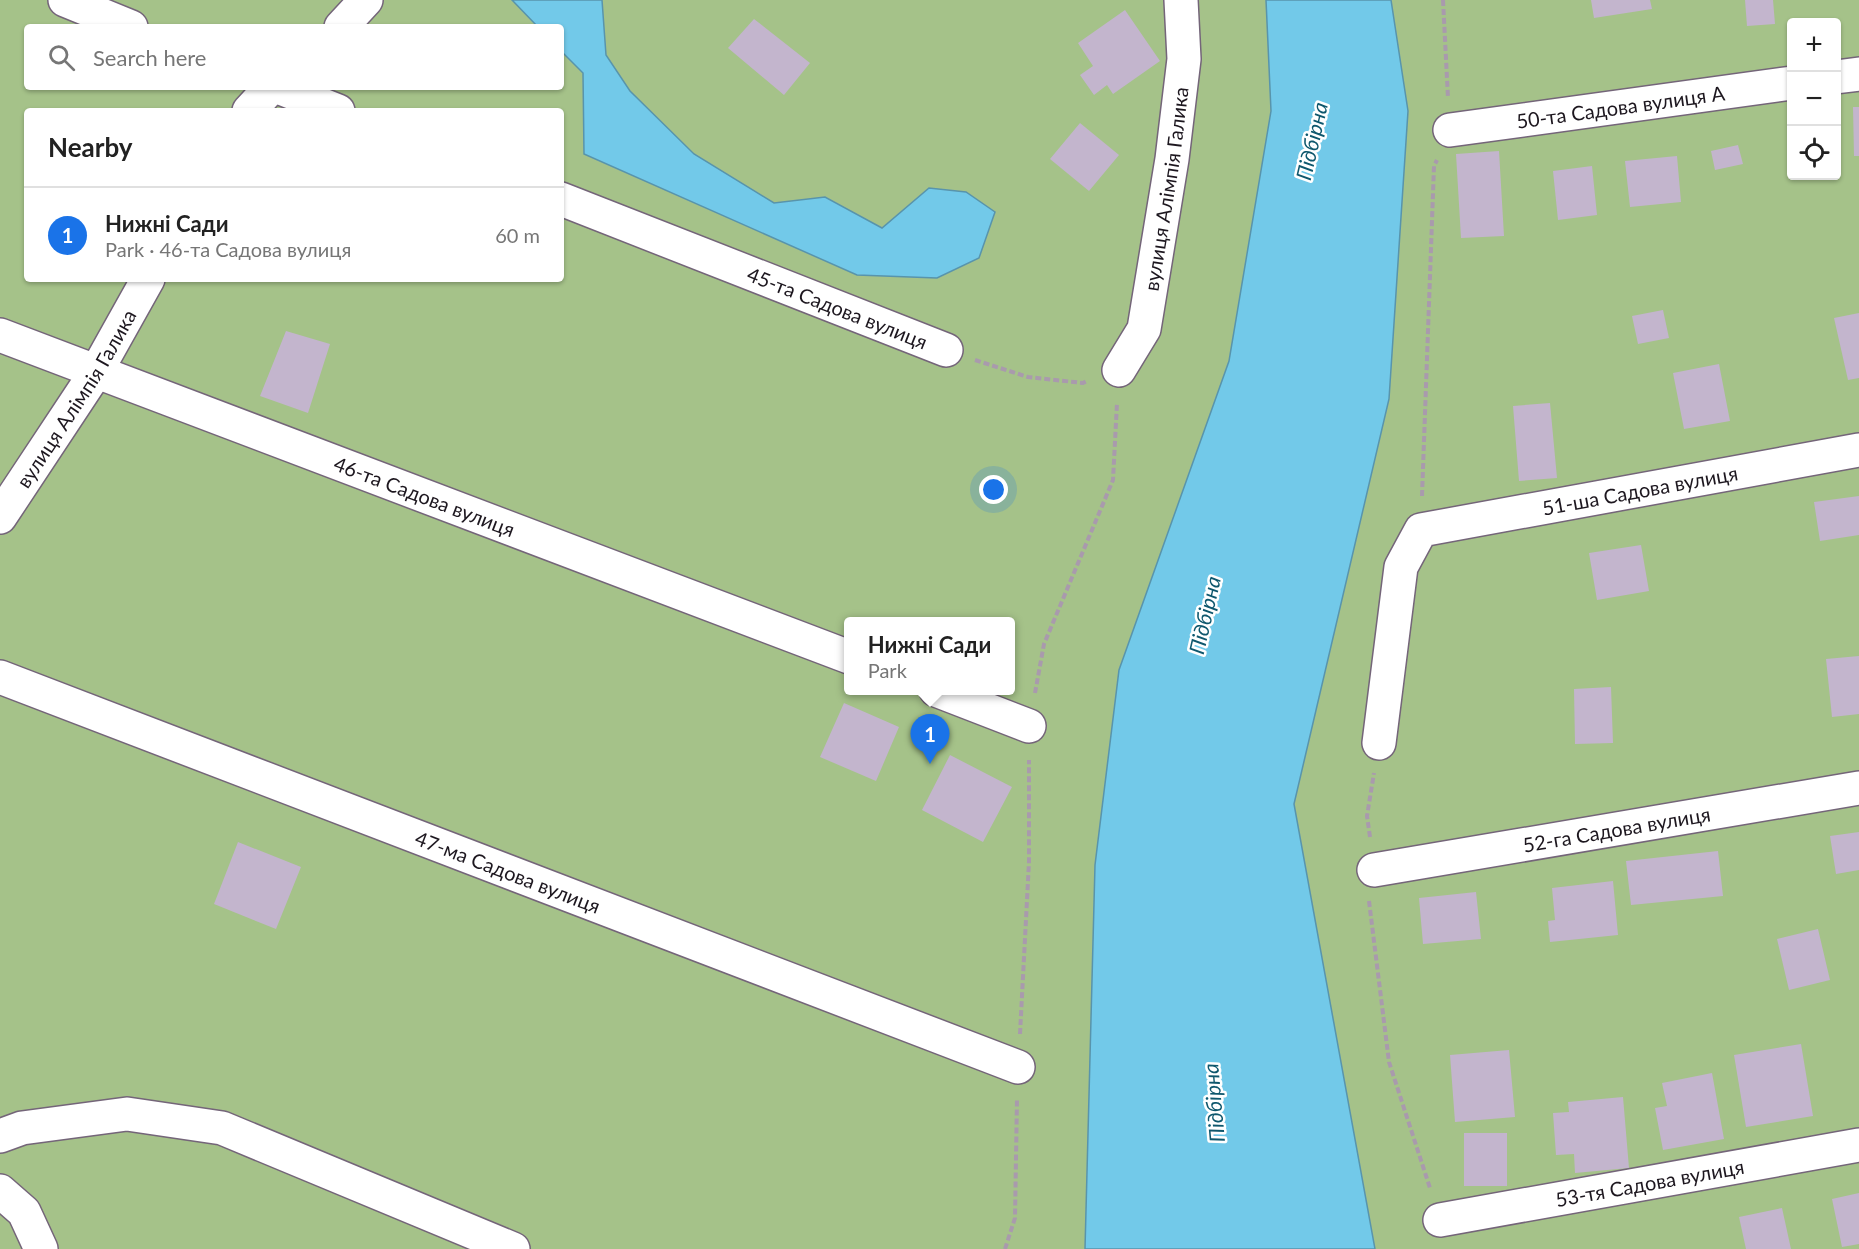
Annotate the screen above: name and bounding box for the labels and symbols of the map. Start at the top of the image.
street label: 50-та Садова вулиця А [1515,80,1727,133]
street label: вулиця Алімпія Галика [1138,85,1193,293]
water label: Підбірна [1290,100,1332,182]
street label: 45-та Садова вулиця [744,261,931,354]
street label: вулиця Алімпія Галика [11,305,141,492]
street label: 46-та Садова вулиця [331,451,518,541]
street label: 51-ша Садова вулиця [1540,460,1740,520]
your location [979,475,1008,504]
water label: Підбірна [1183,574,1225,656]
pin: 1 [910,714,950,764]
street label: 52-га Садова вулиця [1521,801,1712,857]
street label: 47-ма Садова вулиця [412,825,604,918]
water label: Підбірна [1197,1062,1229,1144]
street label: 53-тя Садова вулиця [1554,1154,1746,1211]

